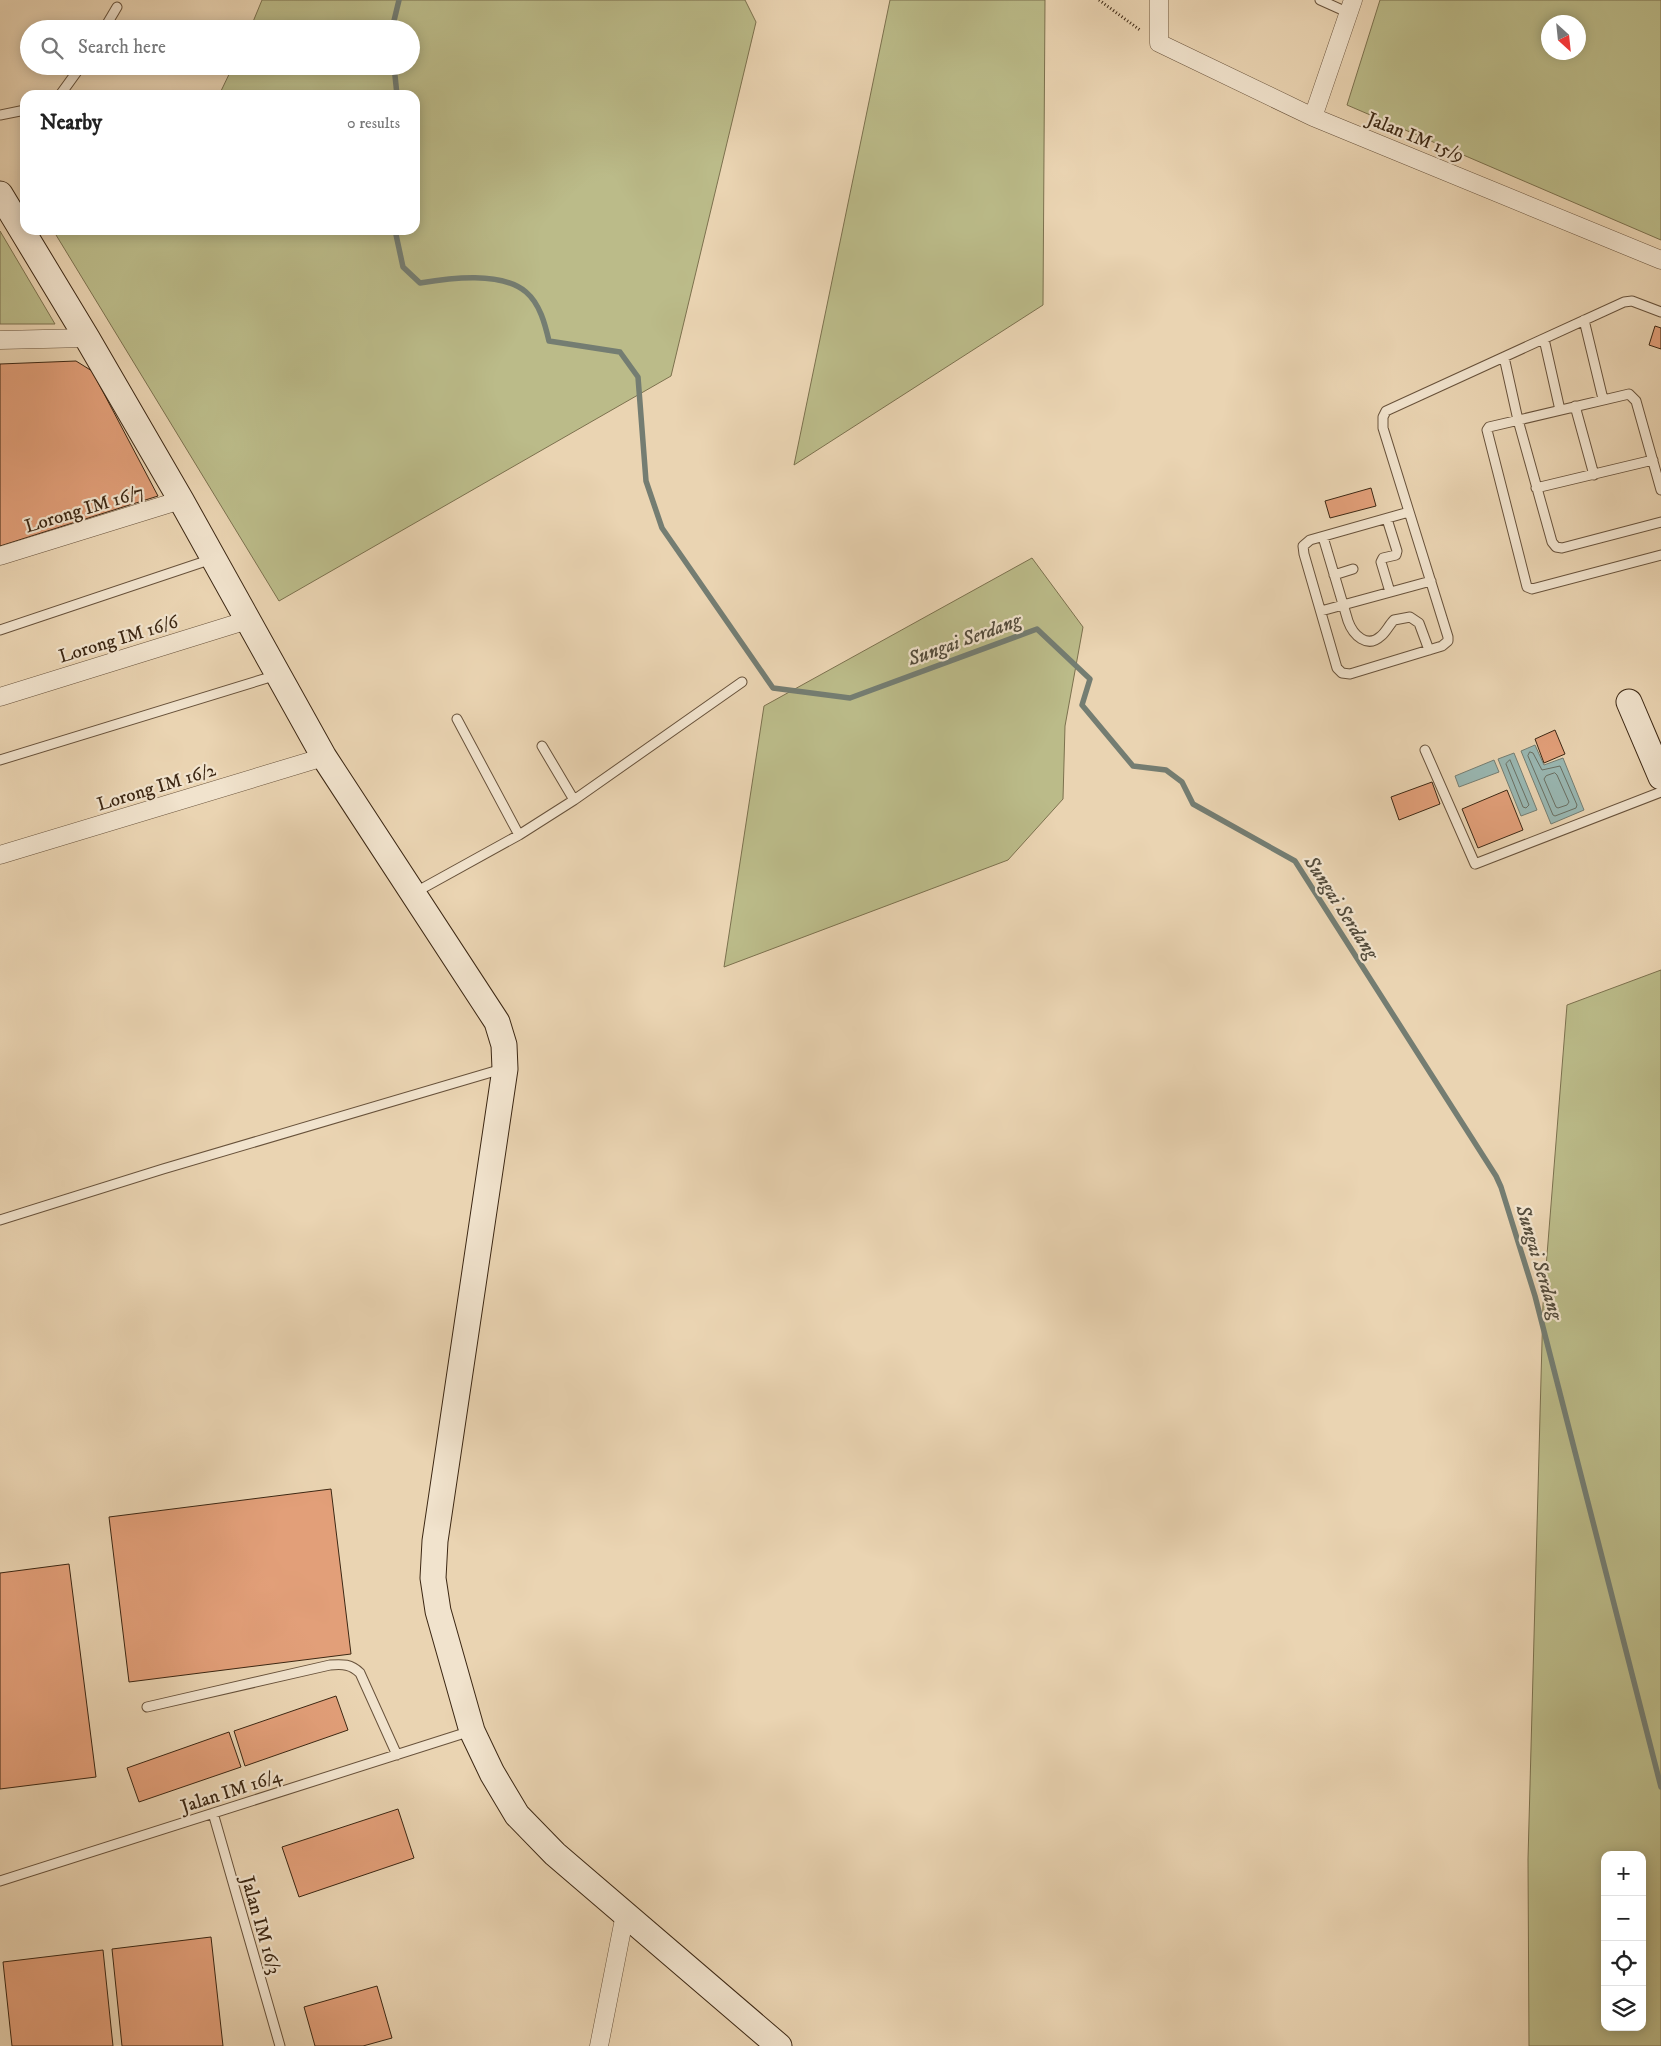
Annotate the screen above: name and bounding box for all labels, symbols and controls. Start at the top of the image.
north arrow [1541,15,1586,60]
search box [20,20,420,75]
icon: search [38,34,66,62]
text: Search here [78,36,166,59]
street label: Jalan IM 15/9 [1362,107,1467,167]
text: Nearby [40,110,102,136]
text: 0 results [347,113,400,133]
street label: Lorong IM 16/7 [22,480,147,539]
water label: Sungai Serdang [904,608,1026,673]
street label: Lorong IM 16/6 [56,610,182,668]
street label: Lorong IM 16/2 [94,758,219,816]
water label: Sungai Serdang [1297,850,1385,966]
water label: Sungai Serdang [1509,1201,1568,1325]
street label: Jalan IM 16/4 [176,1764,286,1819]
map controls [1601,1851,1646,2031]
button: + [1601,1851,1646,1896]
street label: Jalan IM 16/3 [235,1872,286,1977]
button: − [1601,1896,1646,1941]
button: locate [1601,1941,1646,1986]
button: layers [1601,1986,1646,2031]

